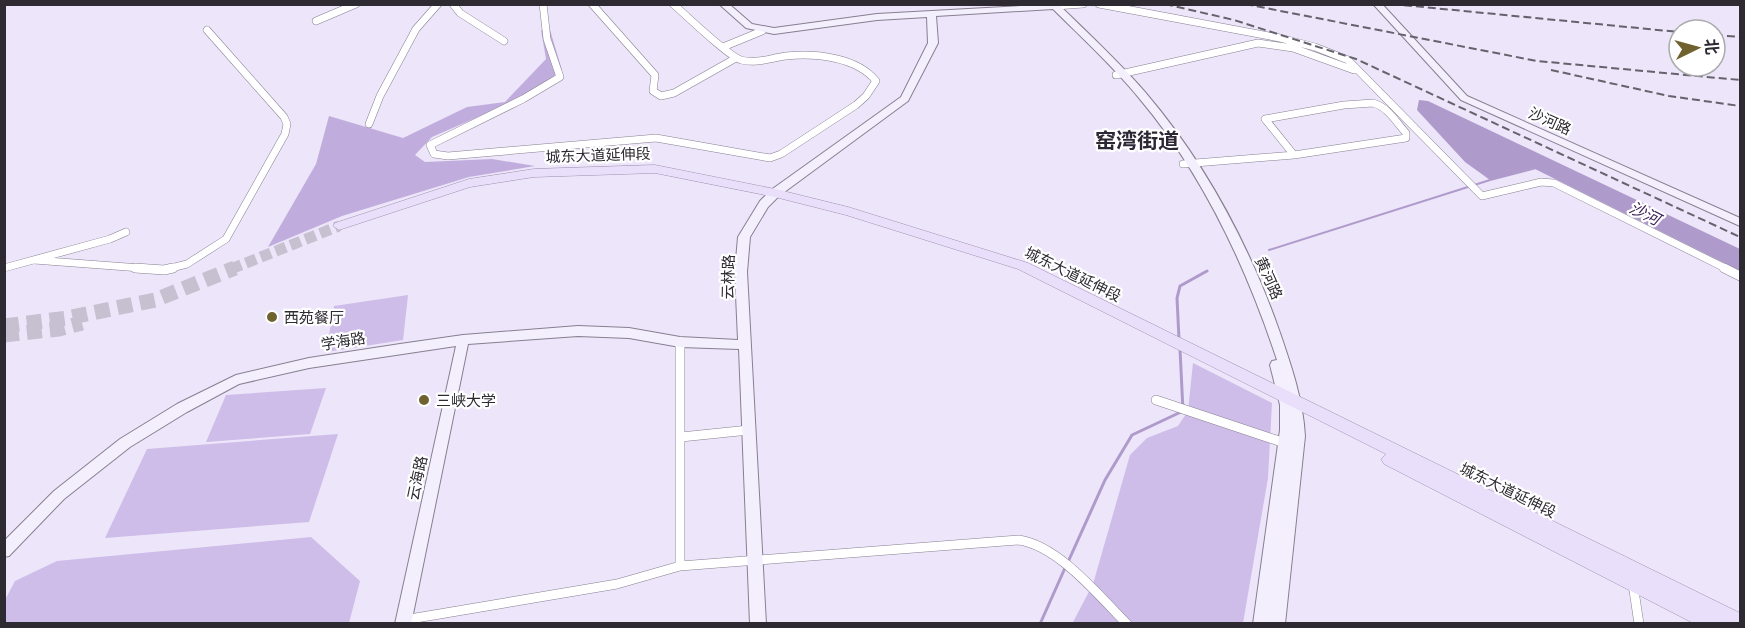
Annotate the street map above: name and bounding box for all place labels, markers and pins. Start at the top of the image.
place label: 西苑餐厅 [284,308,344,327]
marker: 西苑餐厅 [265,310,279,324]
place label: 三峡大学 [436,391,496,410]
marker: 三峡大学 [417,393,431,407]

